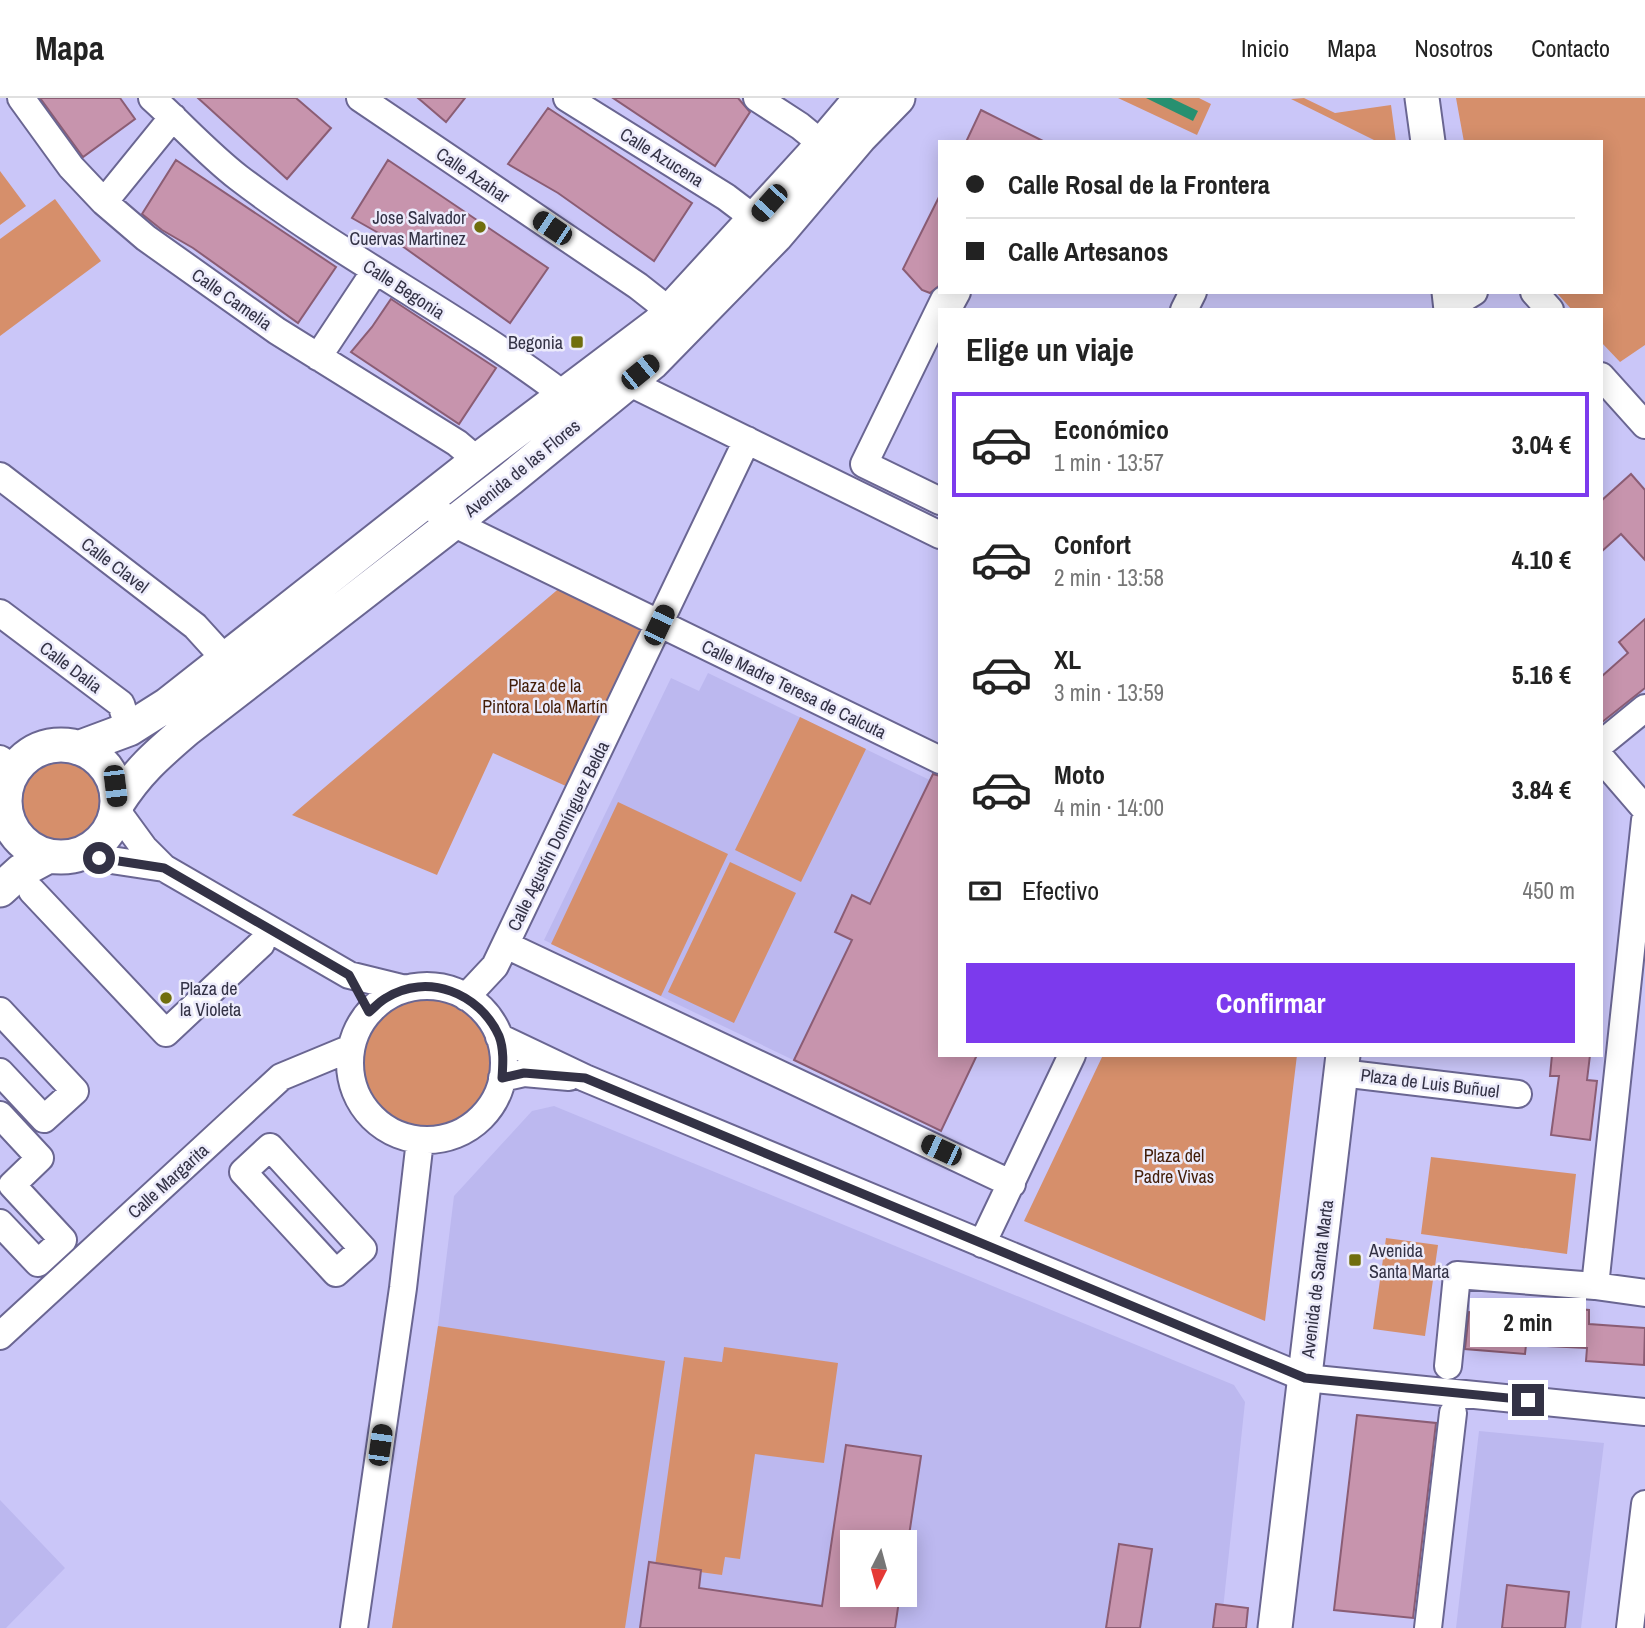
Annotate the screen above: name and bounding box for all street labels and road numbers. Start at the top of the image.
street label: Calle Azucena [615,121,709,193]
street label: Calle Azahar [431,141,515,209]
street label: Calle Begonia [358,253,450,325]
street label: Calle Camelia [187,262,277,336]
street label: Avenida de las Flores [458,413,585,523]
street label: Calle Clavel [76,531,154,599]
street label: Calle Madre Teresa de Calcuta [698,633,890,745]
street label: Calle Dalia [35,635,107,699]
street label: Calle Agustín Domínguez Belda [501,737,615,935]
street label: Plaza de Luis Buñuel [1359,1062,1501,1104]
street label: Calle Margarita [122,1138,214,1224]
street label: Avenida de Santa Marta [1295,1199,1339,1360]

